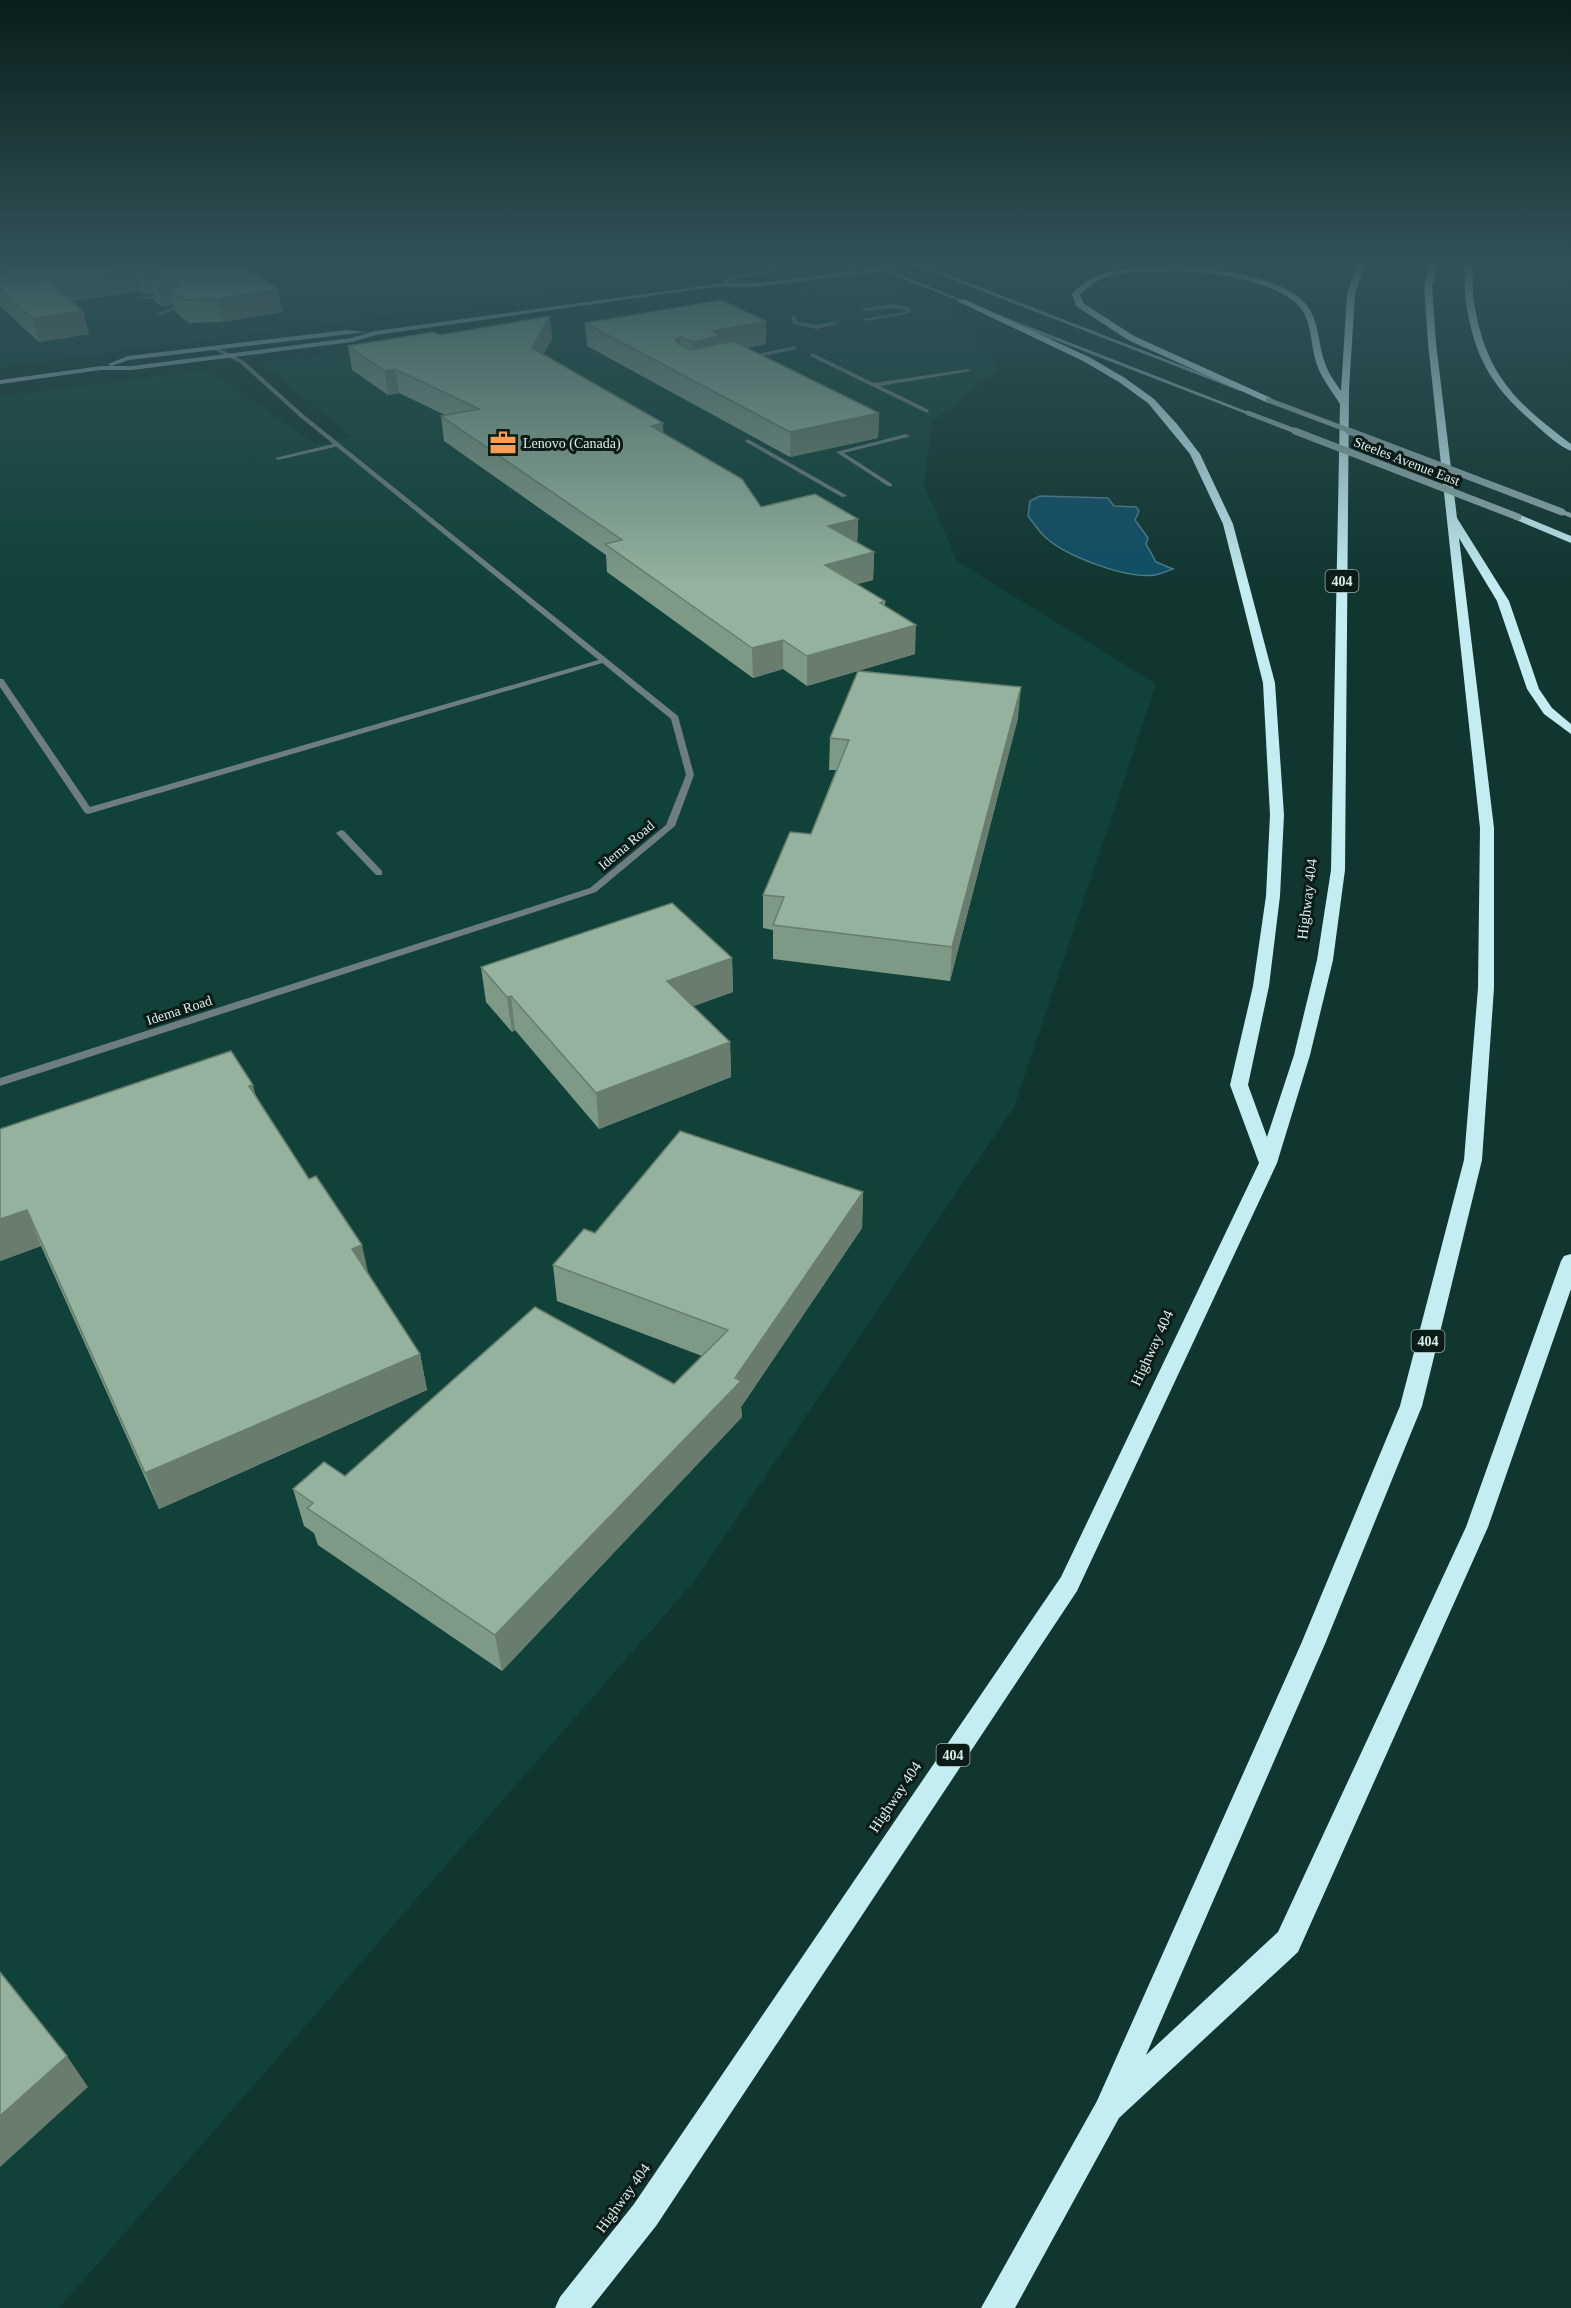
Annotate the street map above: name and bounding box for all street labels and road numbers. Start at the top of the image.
street label: Steeles Avenue East [1352,434,1462,489]
road number: 404 [1326,570,1358,592]
street label: Idema Road [595,818,657,873]
street label: Highway 404 [1294,857,1320,940]
street label: Idema Road [144,993,214,1028]
street label: Highway 404 [1128,1307,1177,1388]
road number: 404 [1412,1330,1444,1352]
road number: 404 [936,1744,970,1766]
street label: Highway 404 [866,1758,925,1835]
street label: Highway 404 [593,2160,654,2236]

